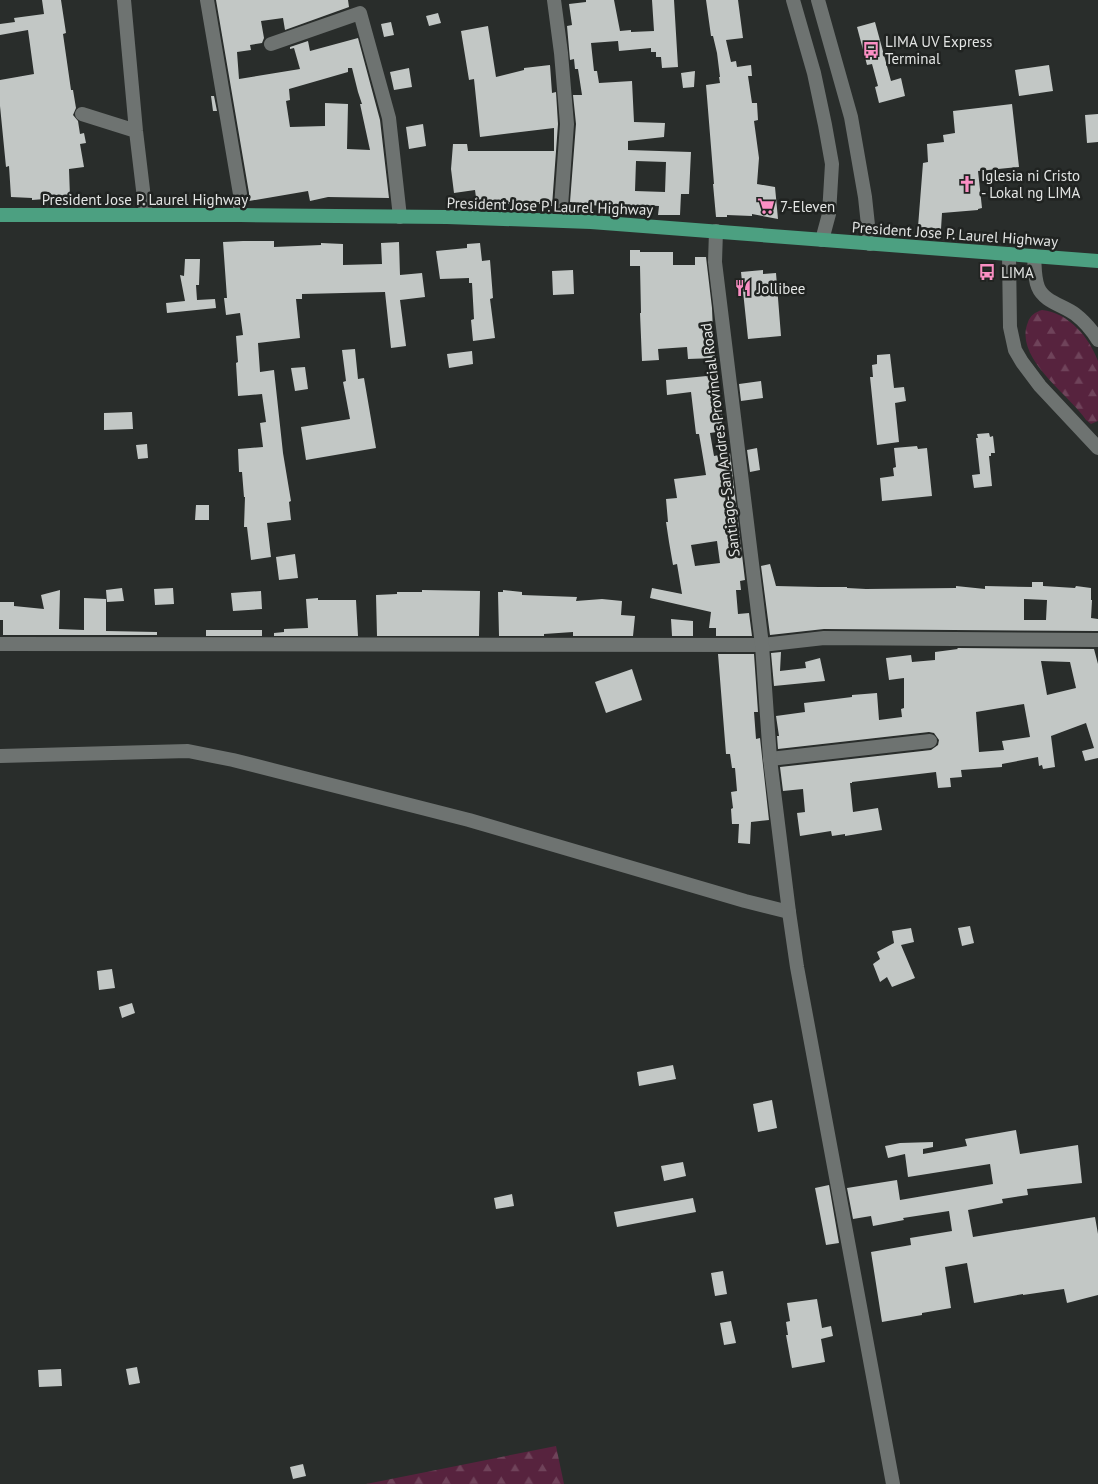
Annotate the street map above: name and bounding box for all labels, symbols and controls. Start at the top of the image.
place label: LIMA UV Express Terminal [885,32,992,68]
bus stop icon: LIMA UV Express Terminal [861,40,881,60]
place label: Iglesia ni Cristo - Lokal ng LIMA [981,166,1080,202]
church icon: Iglesia ni Cristo - Lokal ng LIMA [957,174,977,194]
street label: President Jose P. Laurel Highway [42,190,248,209]
street label: President Jose P. Laurel Highway [446,193,654,219]
supermarket icon: 7-Eleven [756,196,776,216]
place label: 7-Eleven [780,197,835,216]
street label: President Jose P. Laurel Highway [851,217,1059,251]
bus stop icon: LIMA [977,262,997,282]
place label: LIMA [1001,263,1034,282]
restaurant icon: Jollibee [733,278,753,298]
place label: Jollibee [756,279,805,298]
street label: Santiago-San Andres Provincial Road [696,322,744,558]

